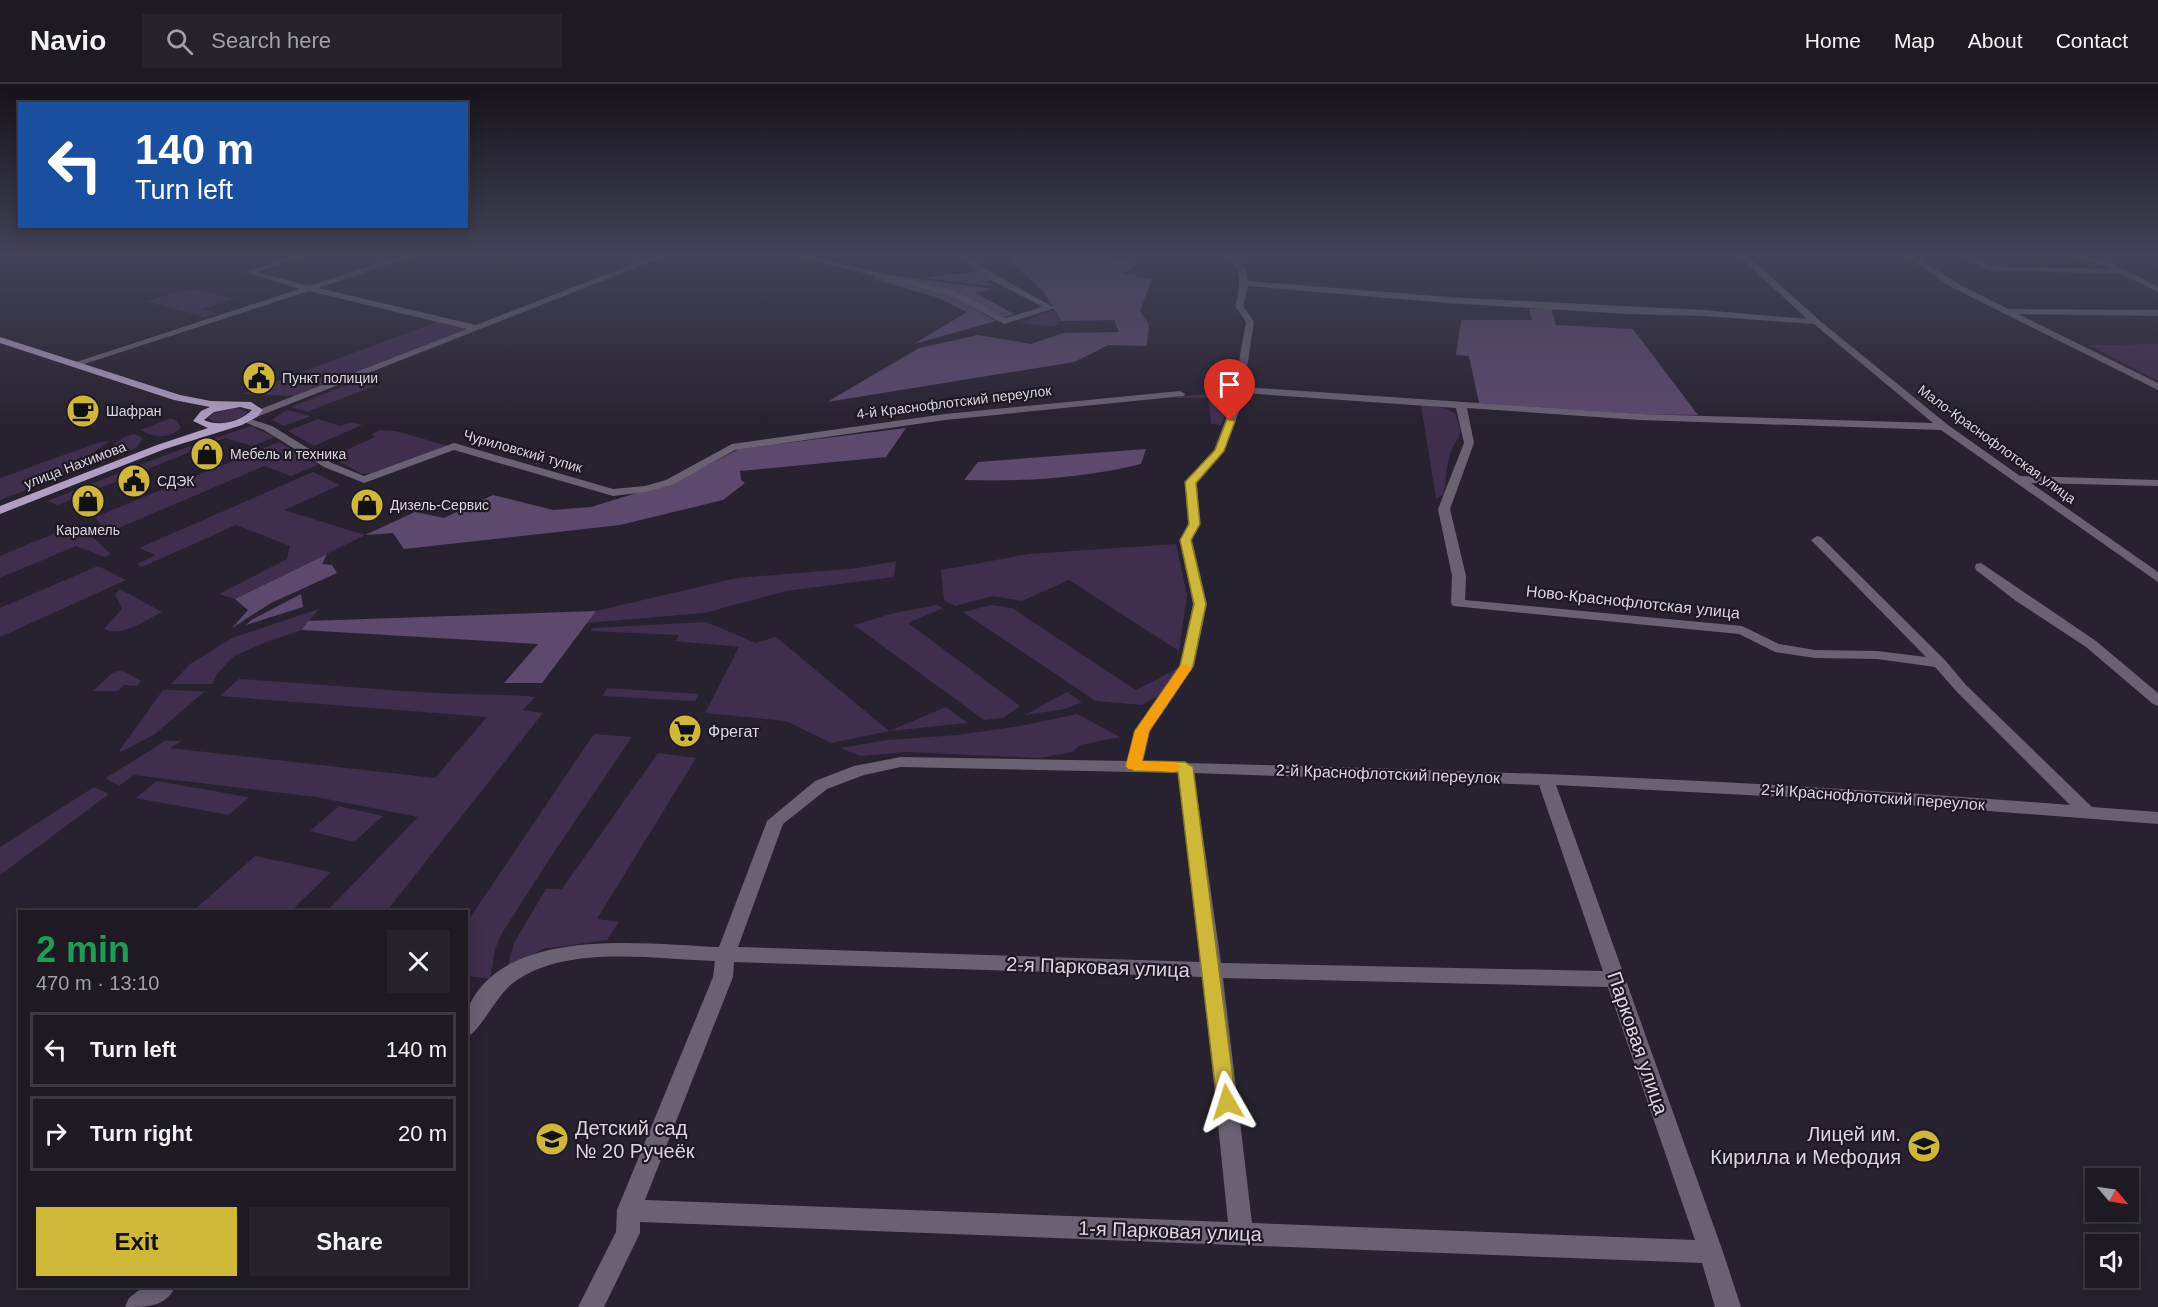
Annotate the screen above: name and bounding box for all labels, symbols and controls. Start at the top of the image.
search box [142,14,562,68]
text: Navio [30,25,106,56]
icon: search [163,25,196,58]
text: Search here [211,28,331,53]
text: Home [1805,29,1861,52]
text: Map [1894,29,1935,52]
text: About [1968,29,2023,52]
text: Contact [2056,29,2128,52]
icon: left [36,126,114,204]
text: 140 m [135,126,254,173]
text: Turn left [135,175,233,205]
pin [1204,359,1255,421]
public building icon: Пункт полиции [241,360,277,396]
icon: arrive [1213,368,1246,401]
place label: Пункт полиции [282,370,378,386]
street label: Мало-Краснофлотская улица [1915,381,2079,507]
street label: 4-й Краснофлотский переулок [856,382,1053,422]
cafe icon: Шафран [65,393,101,429]
place label: Шафран [106,403,161,419]
street label: Чуриловский тупик [462,426,585,476]
shop icon: Мебель и техника [189,436,225,472]
street label: улица Нахимова [22,438,128,492]
place label: Мебель и техника [230,446,346,462]
public building icon: СДЭК [116,463,152,499]
place label: СДЭК [157,473,195,489]
shop icon: Карамель [70,483,106,519]
shop icon: Дизель-Сервис [349,487,385,523]
place label: Дизель-Сервис [390,497,489,513]
place label: Карамель [56,522,120,538]
street label: Ново-Краснофлотская улица [1525,582,1741,622]
supermarket icon: Фрегат [667,713,703,749]
place label: Фрегат [708,723,760,740]
street label: 2-й Краснофлотский переулок [1276,762,1501,786]
street label: 2-й Краснофлотский переулок [1761,781,1986,813]
text: 2 min [36,929,130,970]
button: close [387,930,450,993]
street label: 2-я Парковая улица [1006,953,1191,981]
street label: Парковая улица [1603,969,1673,1118]
text: 470 m · 13:10 [36,972,159,994]
icon: left [39,1033,72,1066]
text: Turn left [90,1037,176,1062]
text: 140 m [386,1037,447,1062]
position arrow [1195,1070,1259,1134]
icon: right [39,1117,72,1150]
place label: Детский сад № 20 Ручеёк [575,1117,695,1162]
text: Turn right [90,1121,192,1146]
text: 20 m [398,1121,447,1146]
school or university icon: Детский сад № 20 Ручеёк [534,1121,570,1157]
place label: Лицей им. Кирилла и Мефодия [1710,1123,1901,1168]
school or university icon: Лицей им. Кирилла и Мефодия [1906,1128,1942,1164]
north arrow [2085,1168,2139,1222]
map controls [2085,1168,2139,1288]
button: Exit [36,1207,237,1276]
button: Share [249,1207,450,1276]
street label: 1-я Парковая улица [1078,1217,1263,1245]
button: sound [2085,1234,2139,1288]

